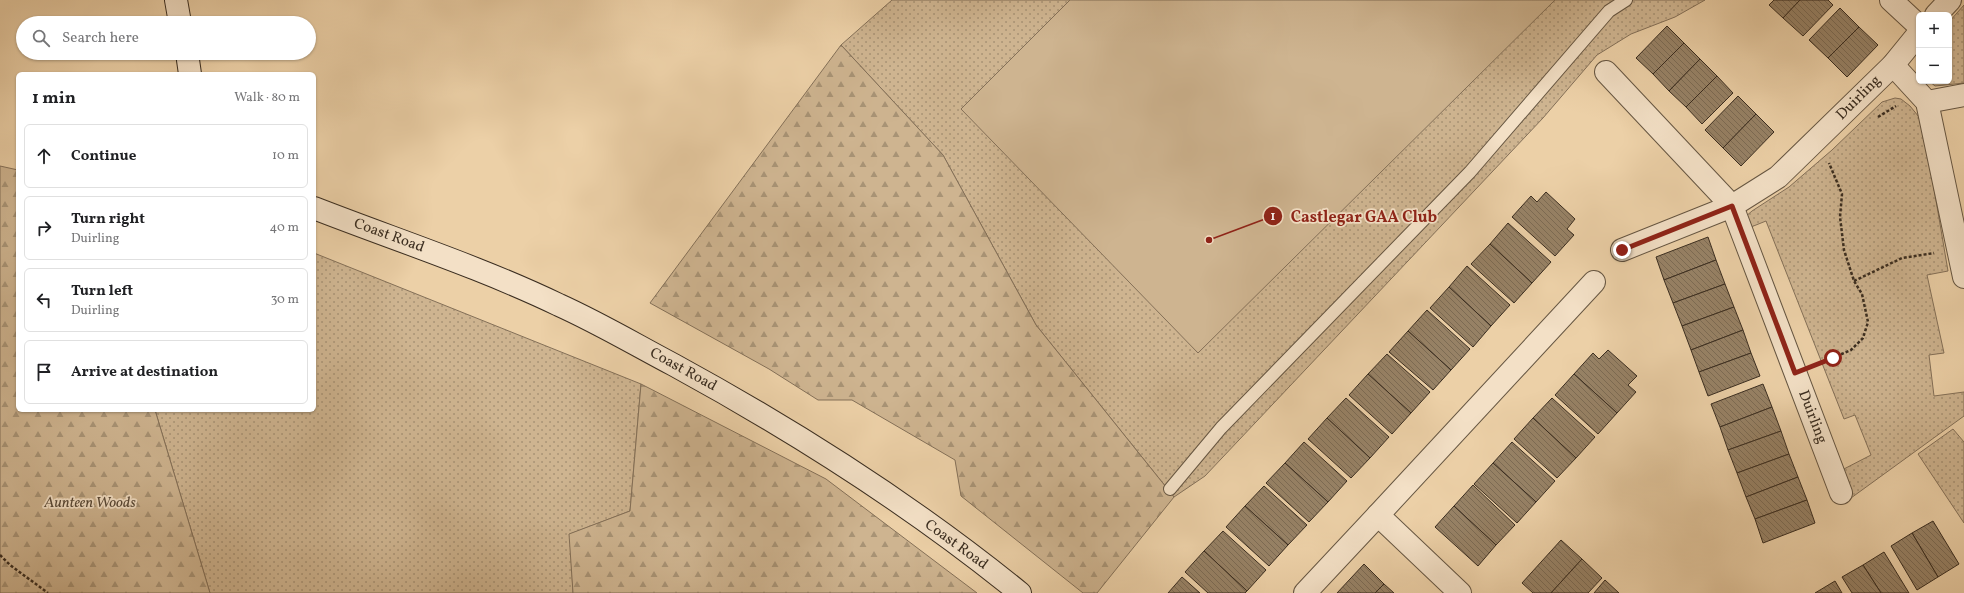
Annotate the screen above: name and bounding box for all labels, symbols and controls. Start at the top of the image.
map controls [1916,12,1952,84]
button: + [1916,12,1952,48]
search box [16,16,316,60]
icon: search [30,27,52,49]
text: Search here [62,28,139,49]
button: − [1916,48,1952,84]
street label: Duirling [1832,71,1886,125]
text: 1 min [32,87,76,110]
text: Walk · 80 m [234,89,300,107]
icon: ahead [33,145,55,167]
text: Continue [71,146,136,167]
text: 10 m [272,147,299,165]
callout: Castlegar GAA Club [1263,202,1445,230]
text: Castlegar GAA Club [1291,207,1438,229]
text: Turn right [71,209,145,230]
text: 1 [1271,209,1276,225]
street label: Coast Road [351,214,427,258]
icon: right [33,217,55,239]
text: 40 m [270,219,299,237]
text: Duirling [71,230,119,248]
route end [1613,241,1631,259]
text: Turn left [71,281,133,302]
icon: left [33,289,55,311]
text: 30 m [271,291,299,309]
text: Duirling [71,302,119,320]
street label: Coast Road [646,343,720,397]
route start [1824,349,1842,367]
icon: arrive [33,361,55,383]
text: Arrive at destination [71,362,218,383]
street label: Duirling [1792,387,1832,447]
park label: Aunteen Woods [43,493,136,514]
street label: Coast Road [920,515,992,575]

